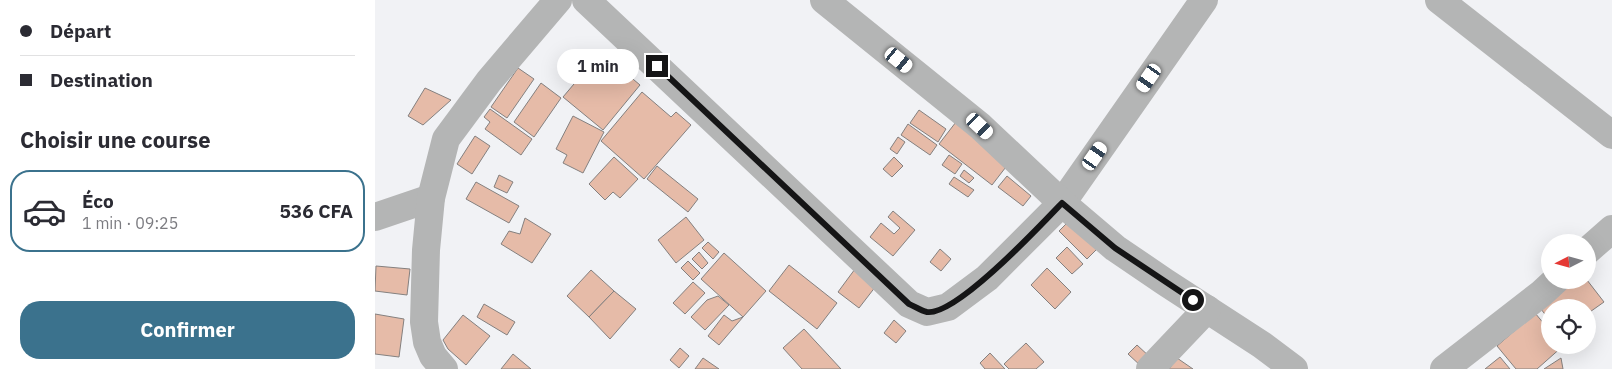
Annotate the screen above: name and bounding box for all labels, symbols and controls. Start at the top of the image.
text: Départ [50,19,111,43]
car [882,45,915,75]
callout: 1 min [557,48,639,84]
route end [646,55,668,77]
text: 1 min [577,56,619,76]
car [1134,61,1163,95]
text: Destination [50,68,153,92]
car [963,110,996,142]
text: Choisir une course [20,125,211,154]
car [1080,139,1109,173]
icon: car [22,189,67,234]
text: Éco [82,189,114,213]
text: 536 CFA [279,199,353,223]
text: 1 min · 09:25 [82,213,178,233]
north arrow [1541,234,1596,289]
map controls [1541,234,1596,354]
route start [1182,289,1204,311]
button: locate [1541,299,1596,354]
button: Confirmer [20,301,355,359]

